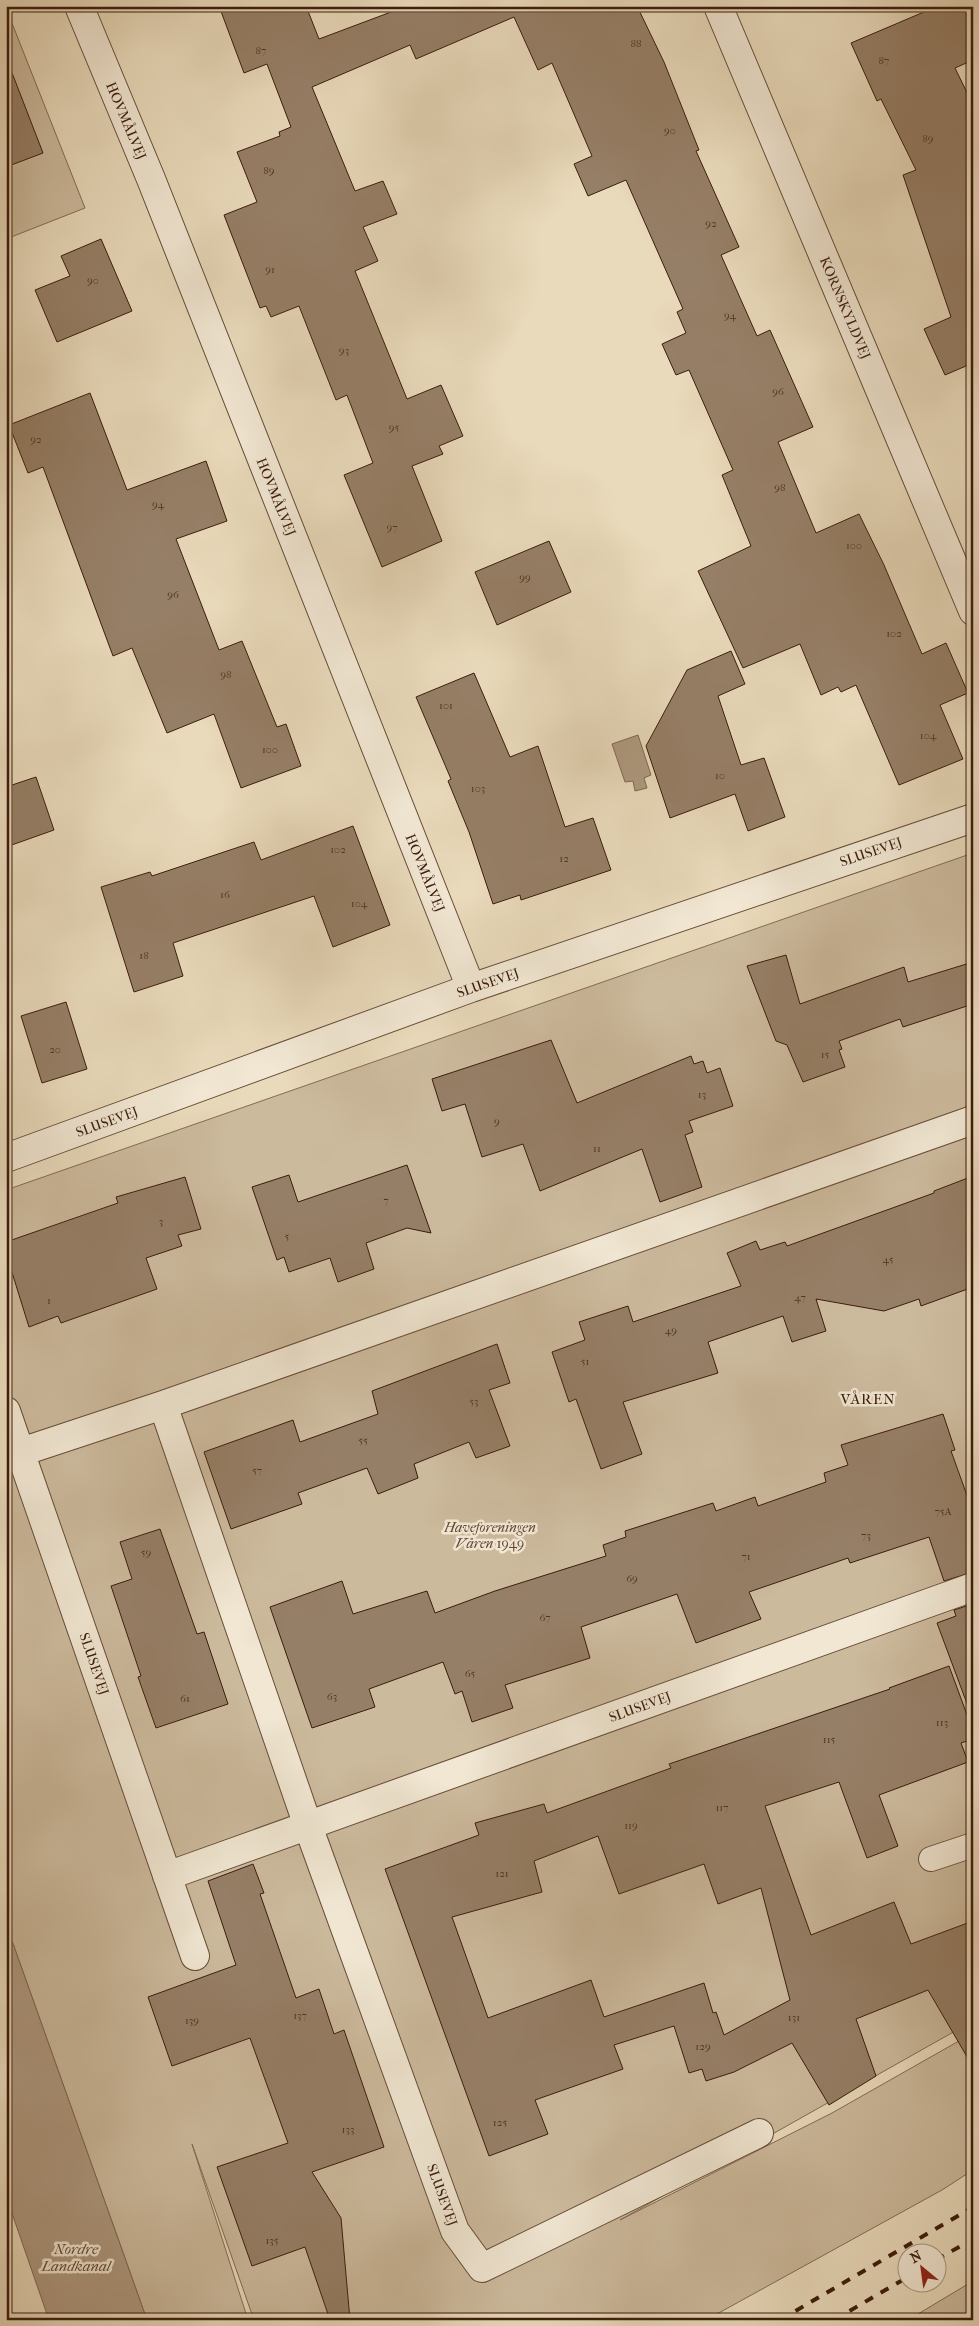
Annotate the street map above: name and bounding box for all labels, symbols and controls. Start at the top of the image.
house number: 88 [630,37,642,50]
house number: 87 [256,44,266,57]
house number: 87 [879,54,889,67]
street label: HOVMÅLVEJ [102,79,151,163]
house number: 90 [664,124,676,137]
house number: 89 [922,132,934,145]
house number: 89 [263,164,275,177]
house number: 92 [705,217,717,230]
street label: KORNSKYLDVEJ [816,254,874,362]
house number: 91 [265,263,275,276]
house number: 90 [87,274,99,287]
house number: 94 [724,309,737,322]
house number: 93 [339,344,349,357]
house number: 96 [772,385,784,398]
house number: 95 [389,421,400,434]
house number: 92 [30,433,42,446]
street label: HOVMÅLVEJ [253,455,300,539]
house number: 98 [774,481,786,494]
house number: 94 [152,498,165,511]
house number: 97 [386,521,398,534]
house number: 100 [846,539,862,552]
house number: 99 [519,571,531,584]
house number: 96 [167,588,179,601]
house number: 102 [886,627,902,640]
house number: 98 [220,668,232,681]
house number: 101 [439,699,453,712]
house number: 104 [920,729,937,742]
house number: 100 [262,743,278,756]
house number: 10 [715,769,725,782]
house number: 103 [471,782,485,795]
street label: HOVMÅLVEJ [402,831,449,915]
street label: SLUSEVEJ [837,833,905,871]
house number: 102 [330,843,346,856]
house number: 12 [559,852,569,865]
house number: 16 [220,888,230,901]
house number: 104 [351,897,368,910]
house number: 18 [139,949,149,962]
street label: SLUSEVEJ [454,964,522,1002]
house number: 20 [49,1043,61,1056]
house number: 15 [821,1048,830,1061]
house number: 13 [698,1088,706,1101]
street label: SLUSEVEJ [74,1103,140,1141]
house number: 9 [494,1115,500,1128]
house number: 11 [593,1142,601,1155]
house number: 7 [383,1194,389,1207]
house number: 3 [159,1215,163,1228]
house number: 5 [285,1230,290,1243]
house number: 45 [883,1253,894,1266]
house number: 47 [794,1291,806,1304]
house number: 1 [47,1294,51,1307]
house number: 49 [665,1324,677,1337]
house number: 51 [581,1355,589,1368]
district label: VÅREN [839,1390,896,1408]
house number: 53 [469,1395,479,1408]
house number: 55 [358,1434,368,1447]
house number: 57 [252,1464,262,1477]
house number: 75A [934,1505,952,1518]
park label: Haveforeningen Våren 1949 [443,1519,536,1552]
house number: 73 [861,1529,871,1542]
house number: 59 [141,1546,151,1559]
house number: 71 [741,1550,751,1563]
house number: 69 [626,1572,638,1585]
house number: 67 [539,1611,551,1624]
street label: SLUSEVEJ [75,1630,113,1698]
house number: 65 [465,1667,476,1680]
street label: SLUSEVEJ [607,1688,673,1726]
house number: 63 [327,1690,337,1703]
house number: 61 [180,1692,190,1705]
house number: 113 [936,1716,948,1729]
house number: 115 [823,1733,836,1746]
house number: 117 [715,1801,729,1814]
house number: 119 [624,1819,638,1832]
house number: 121 [495,1867,509,1880]
house number: 137 [293,2009,307,2022]
house number: 131 [788,2011,800,2024]
house number: 139 [185,2014,199,2027]
house number: 129 [695,2040,711,2053]
house number: 125 [493,2116,507,2129]
house number: 133 [342,2123,354,2136]
street label: SLUSEVEJ [423,2162,461,2228]
house number: 135 [265,2234,279,2247]
water label: Nordre Landkanal [41,2240,113,2275]
north arrow [896,2244,946,2294]
text: N [907,2247,925,2267]

